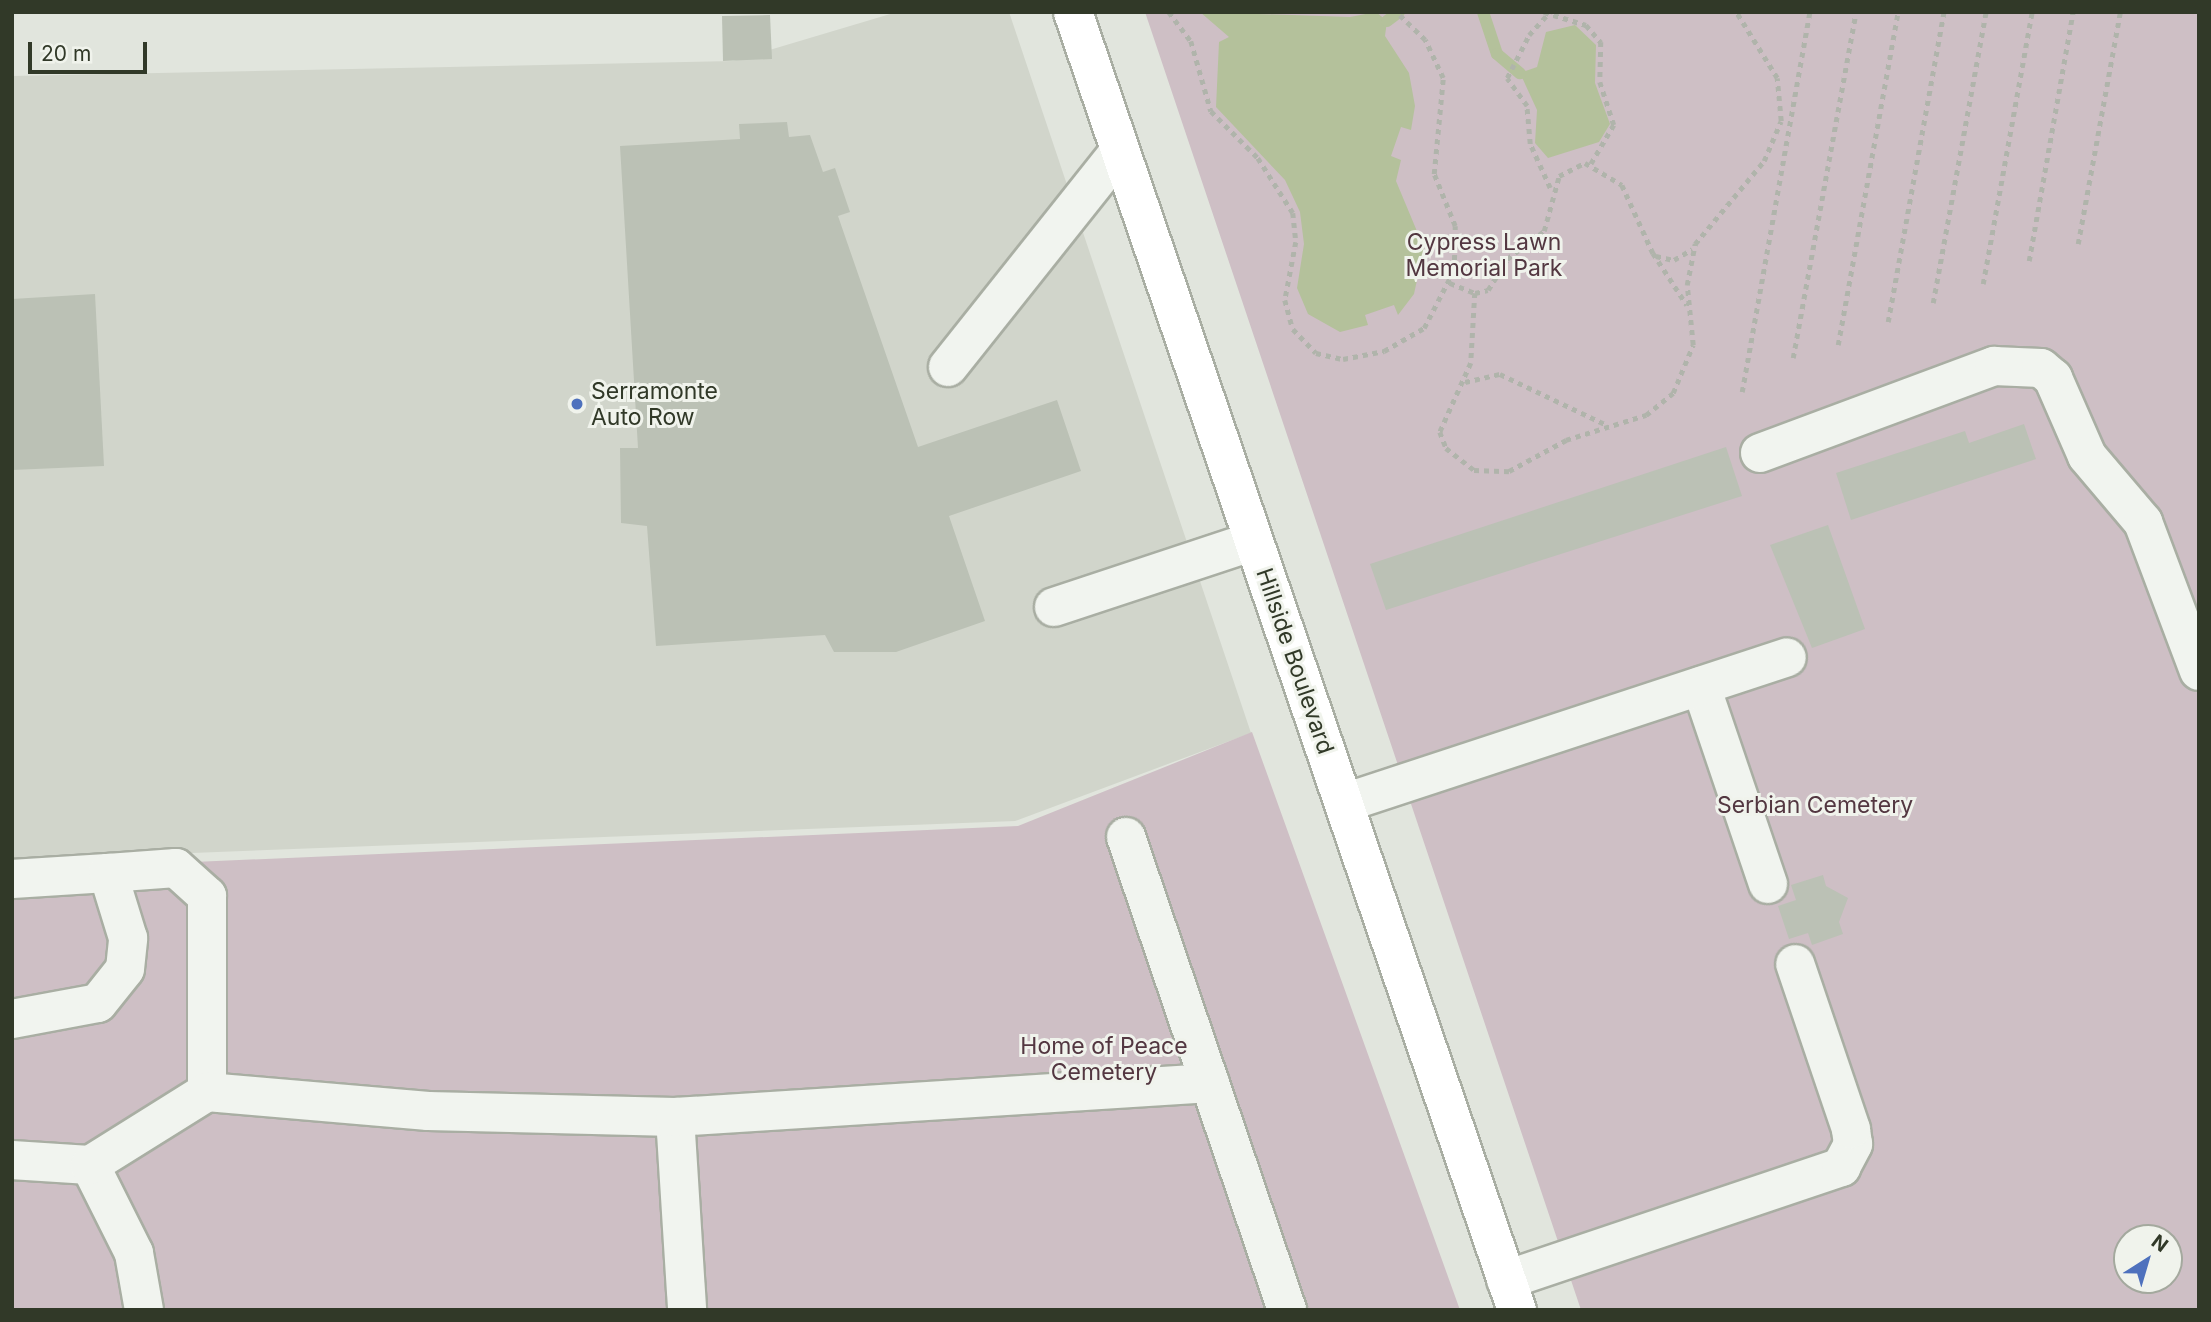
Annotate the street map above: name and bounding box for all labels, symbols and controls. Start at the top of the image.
scale bar [32,28,150,72]
text: 20 m [41,41,91,66]
park label: Cypress Lawn Memorial Park [1406,228,1562,282]
place label: Serramonte Auto Row [591,377,718,431]
marker: Serramonte Auto Row [569,396,585,412]
street label: Hillside Boulevard [1250,565,1340,757]
park label: Serbian Cemetery [1717,791,1913,819]
park label: Home of Peace Cemetery [1020,1032,1188,1086]
north arrow [2113,1224,2183,1294]
text: N [2147,1230,2172,1257]

